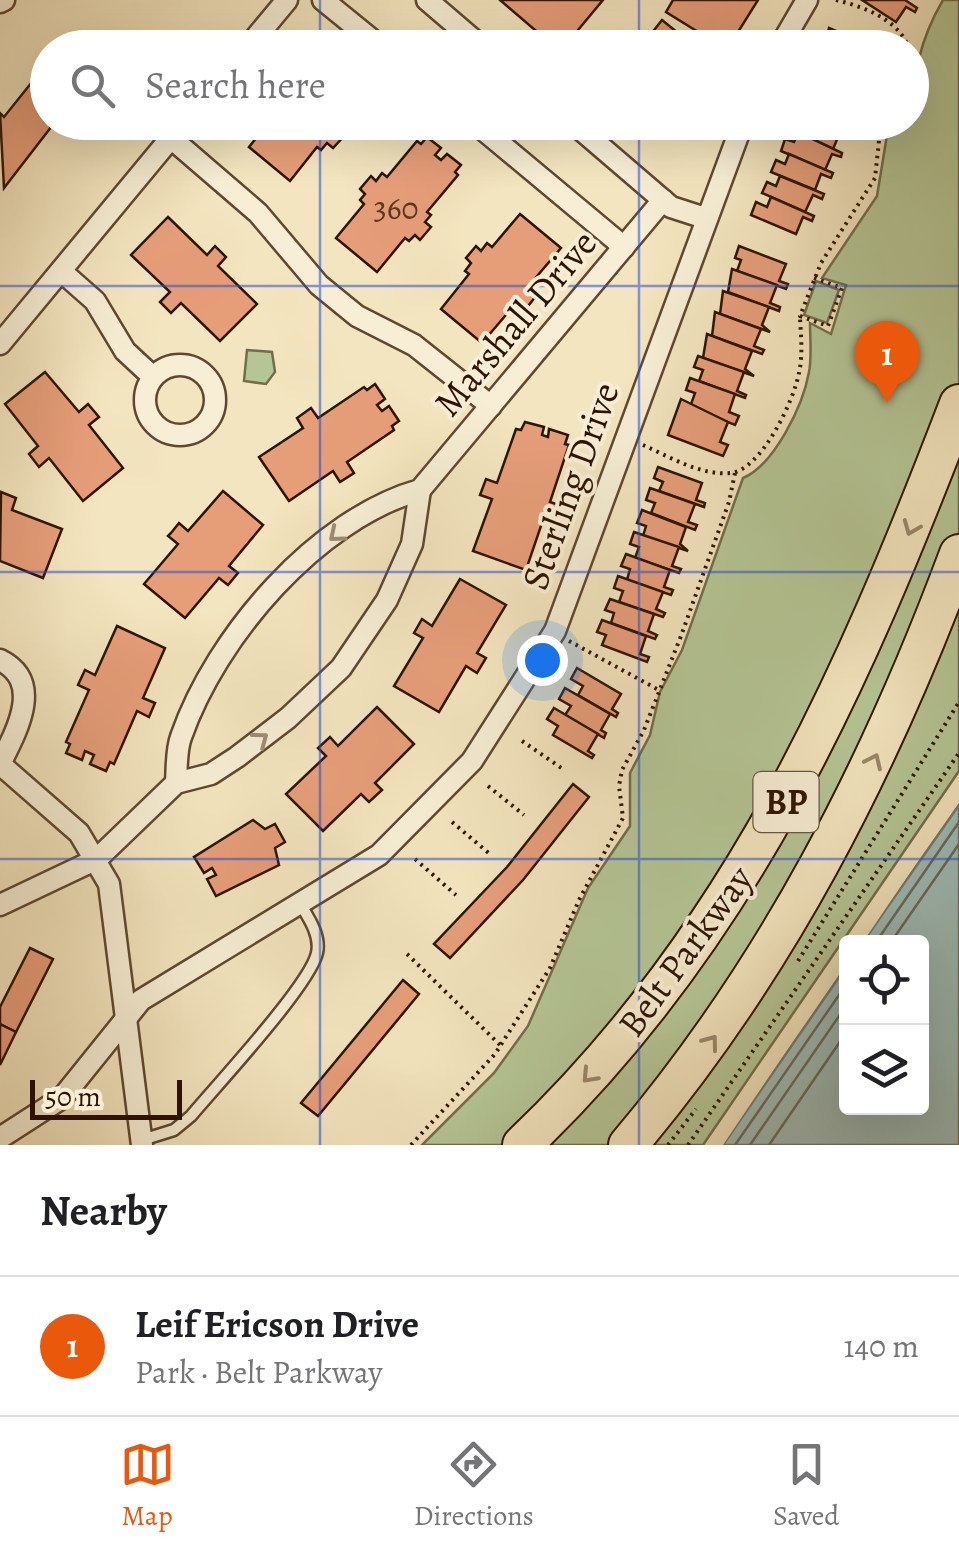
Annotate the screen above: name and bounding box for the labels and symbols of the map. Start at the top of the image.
house number: 360 [373,186,419,230]
street label: Marshall Drive [422,219,608,427]
pin: 1 [854,320,920,403]
street label: Sterling Drive [508,375,632,597]
one-way arrow [902,518,922,536]
one-way arrow [329,523,347,541]
your location [517,635,568,686]
one-way arrow [250,733,268,750]
one-way arrow [862,753,882,771]
road number: BP [754,772,818,832]
street label: Belt Parkway [605,854,765,1047]
one-way arrow [700,1035,717,1053]
one-way arrow [583,1064,601,1083]
scale bar [30,1075,182,1120]

